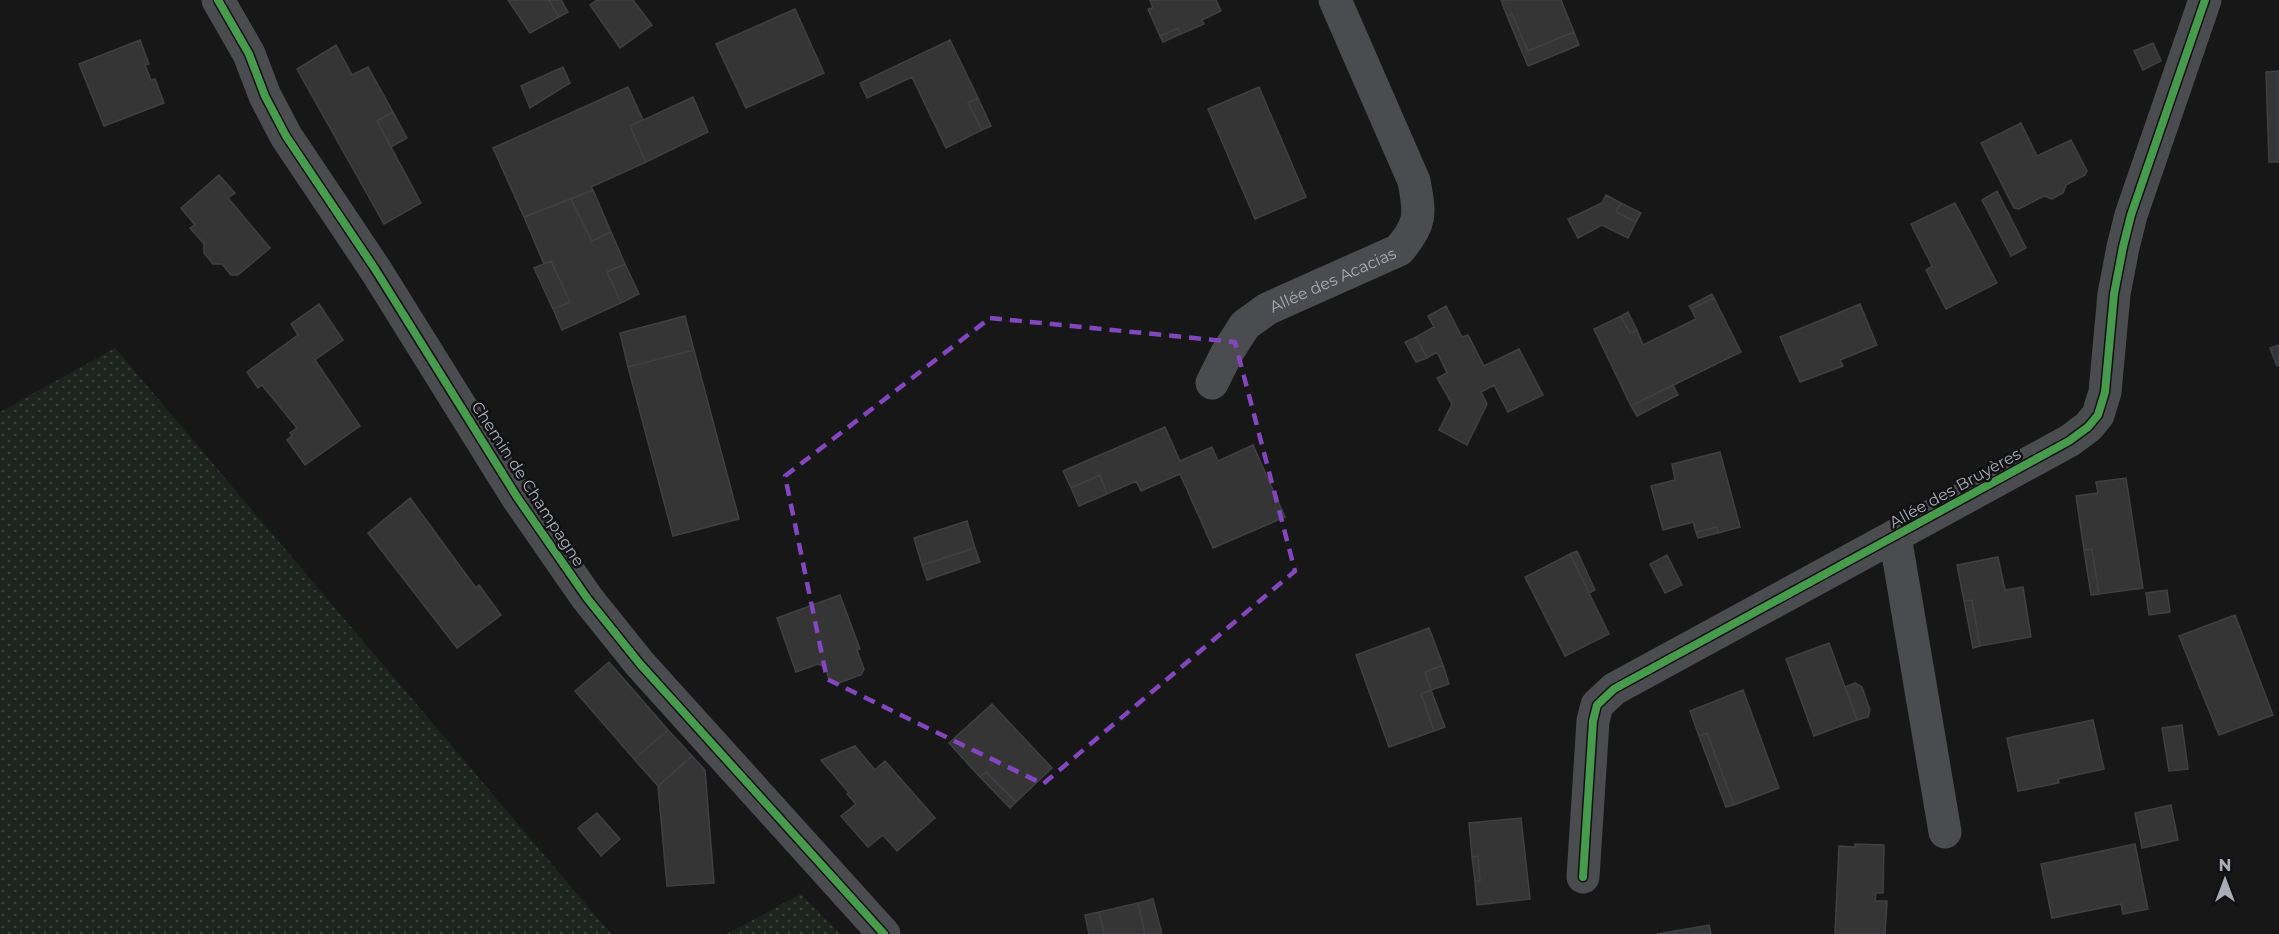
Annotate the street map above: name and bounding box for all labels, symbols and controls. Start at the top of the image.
street label: Allée des Acacias [1266,243,1399,316]
street label: Chemin de Champagne [467,398,589,570]
street label: Allée des Bruyères [1886,444,2024,532]
north arrow [2195,850,2255,910]
text: N [2219,856,2231,875]

